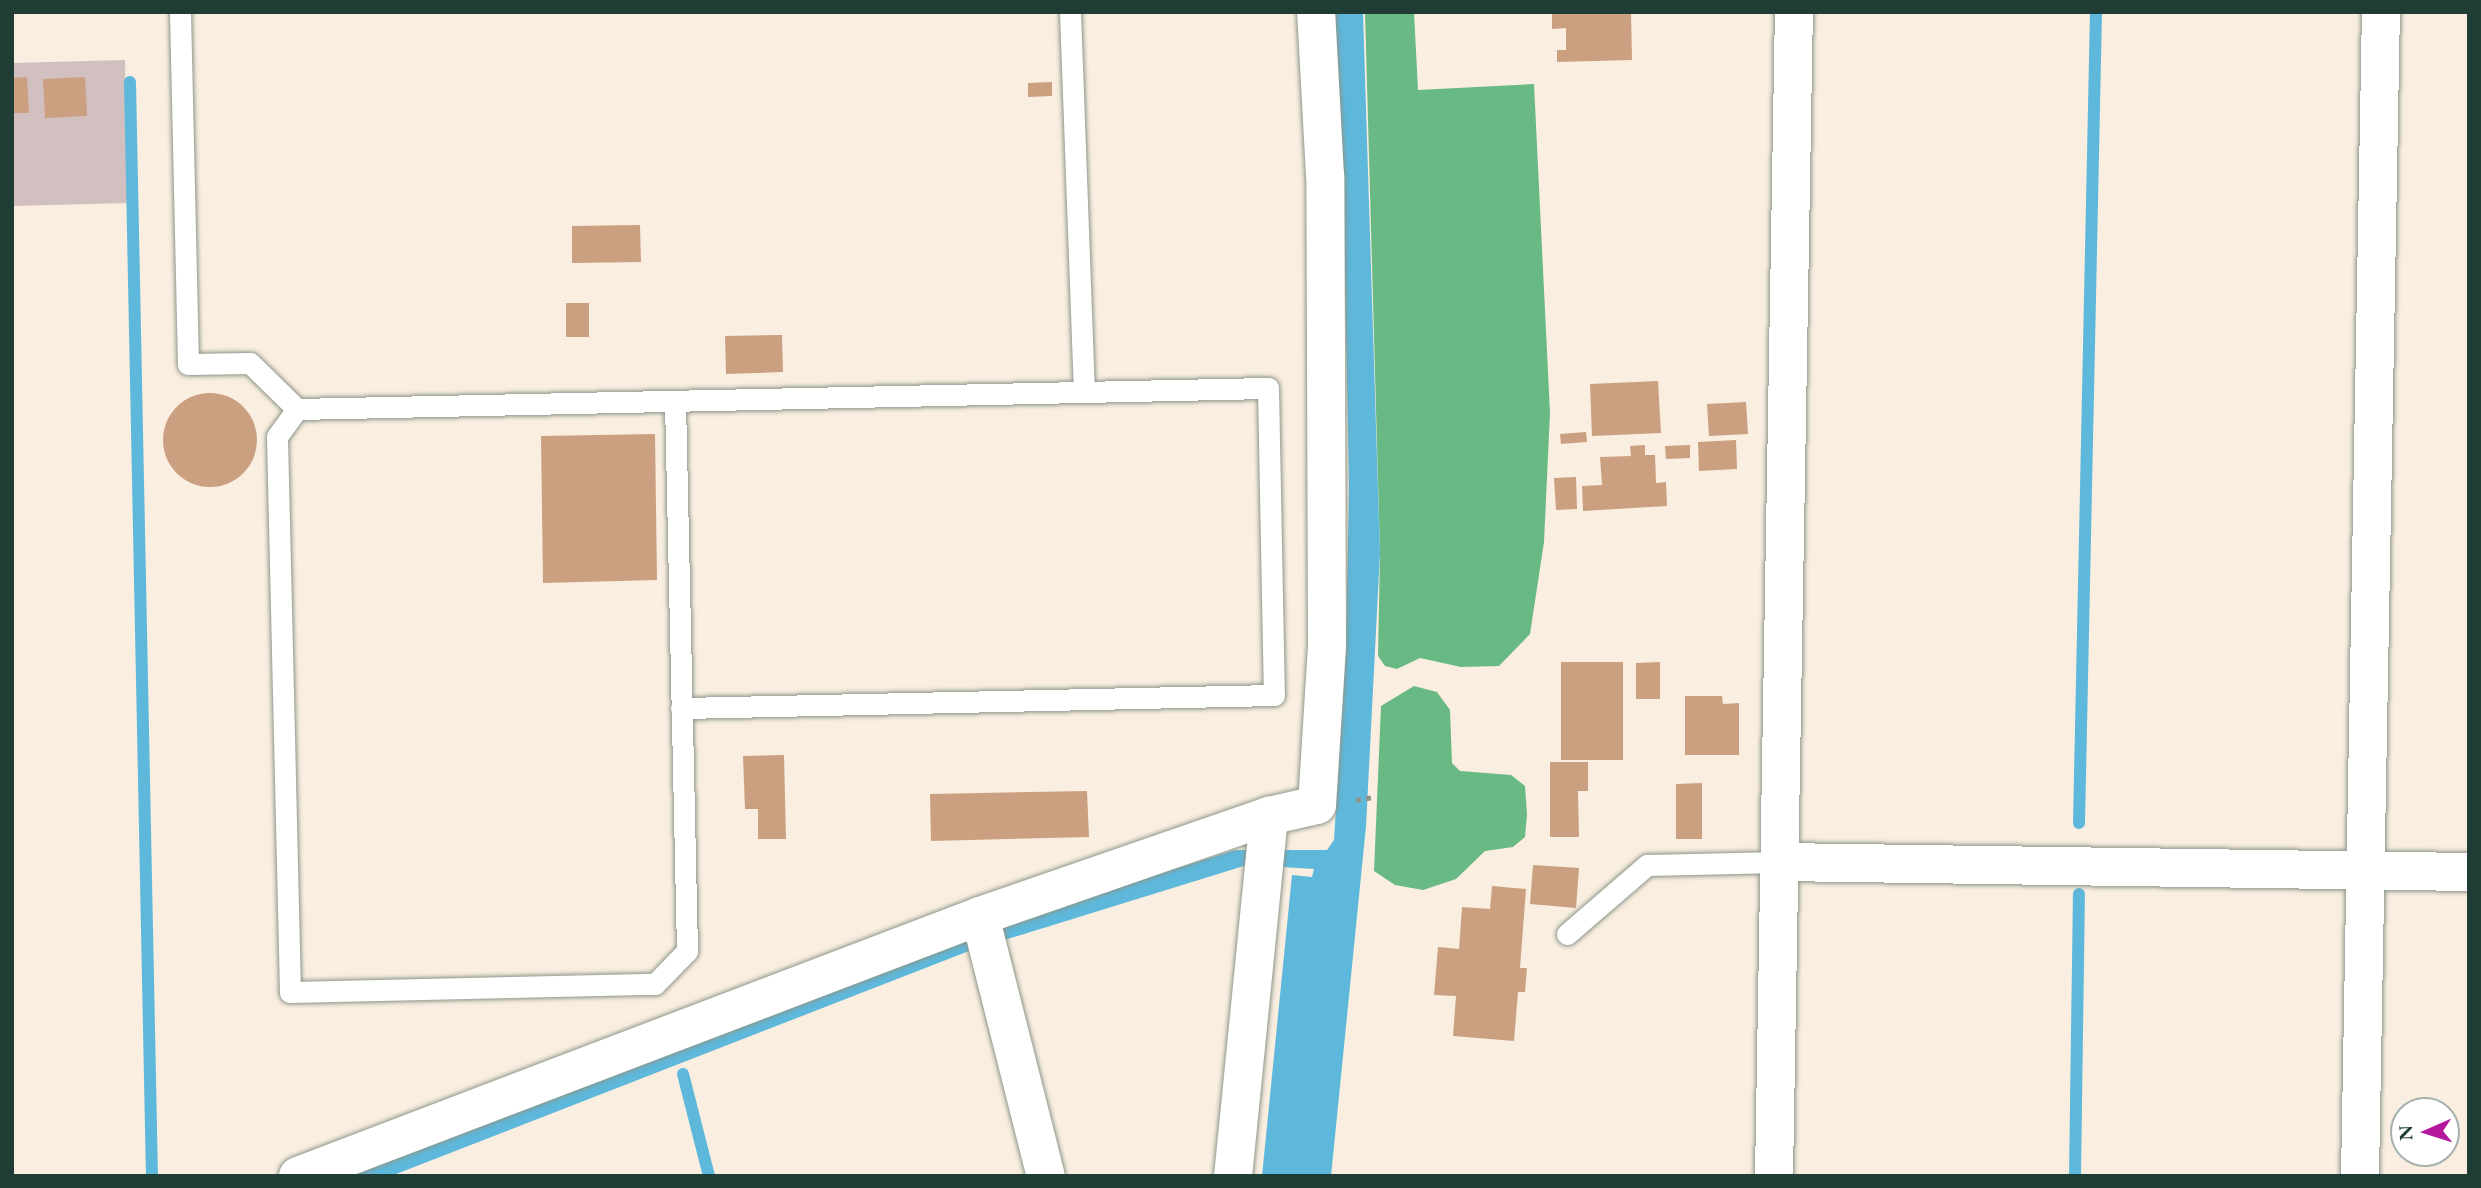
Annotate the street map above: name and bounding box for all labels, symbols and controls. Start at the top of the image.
north arrow [2390,1097,2460,1167]
text: N [2393,1125,2418,1141]

